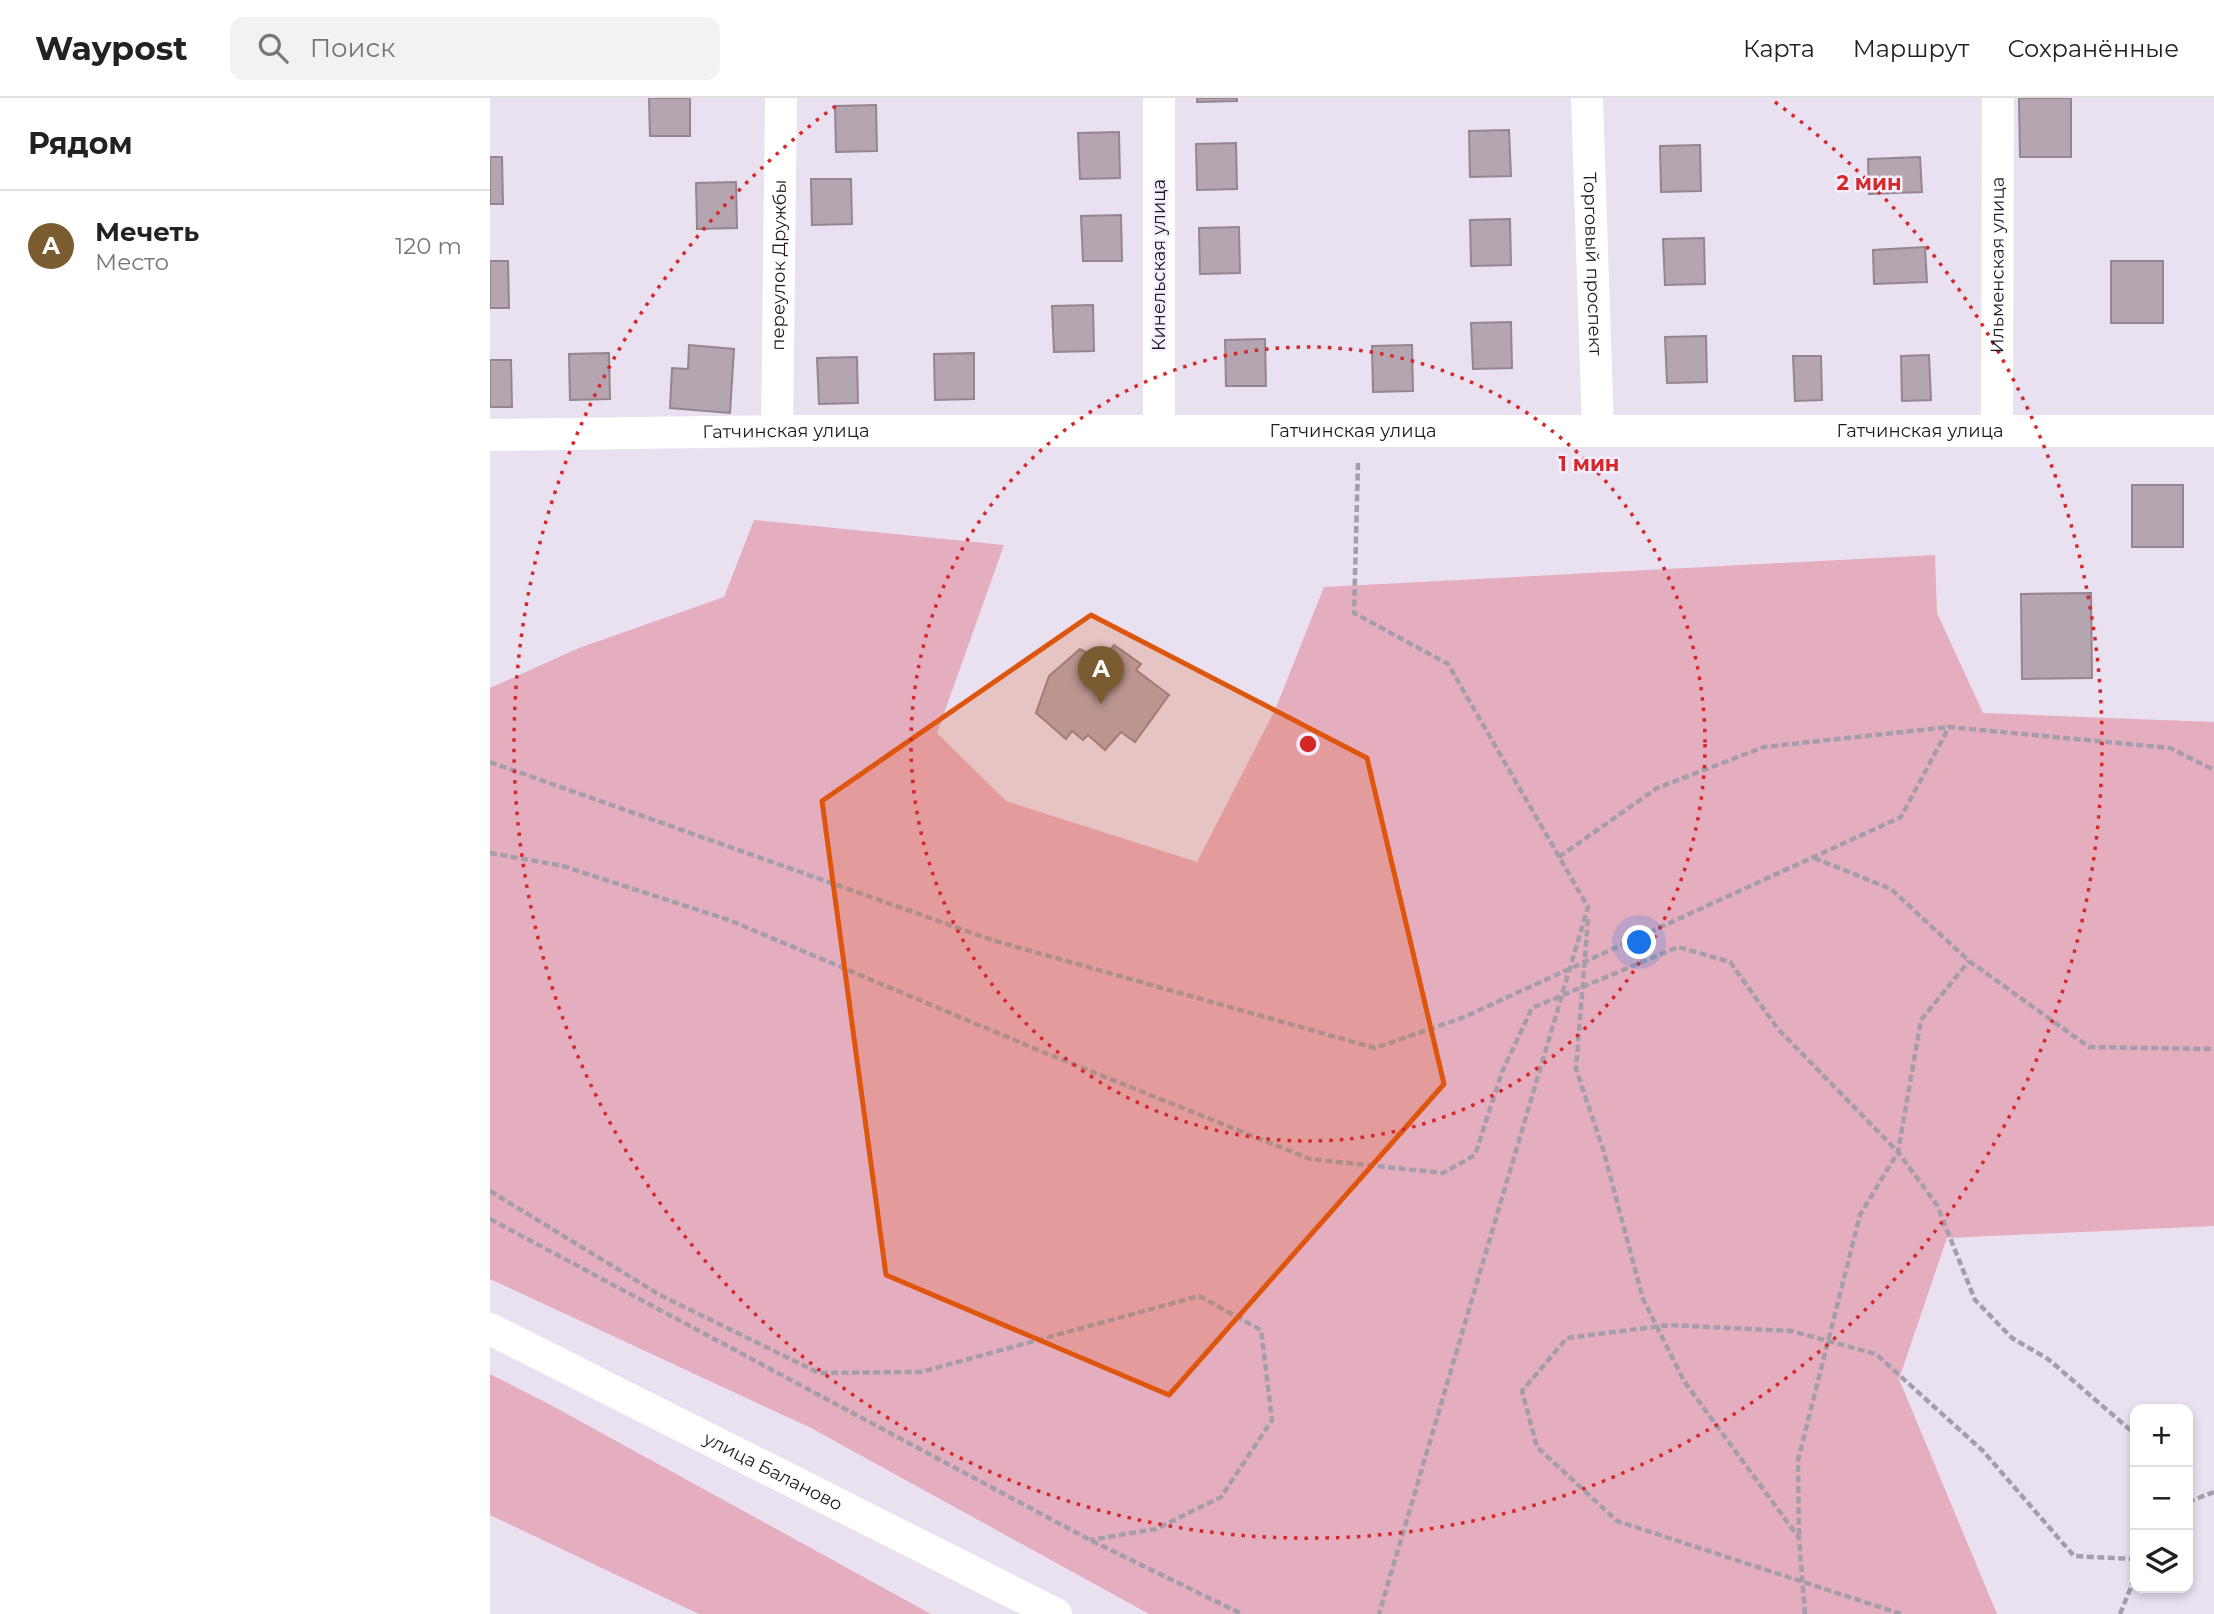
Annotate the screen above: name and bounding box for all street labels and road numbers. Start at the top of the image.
street label: Торговый проспект [1578,172,1607,356]
street label: Ильменская улица [1986,177,2009,353]
street label: переулок Дружбы [767,179,791,351]
street label: Кинельская улица [1148,179,1170,351]
street label: Гатчинская улица [702,420,869,443]
street label: Гатчинская улица [1270,420,1436,442]
street label: Гатчинская улица [1837,420,2003,442]
street label: улица Баланово [699,1427,846,1516]

